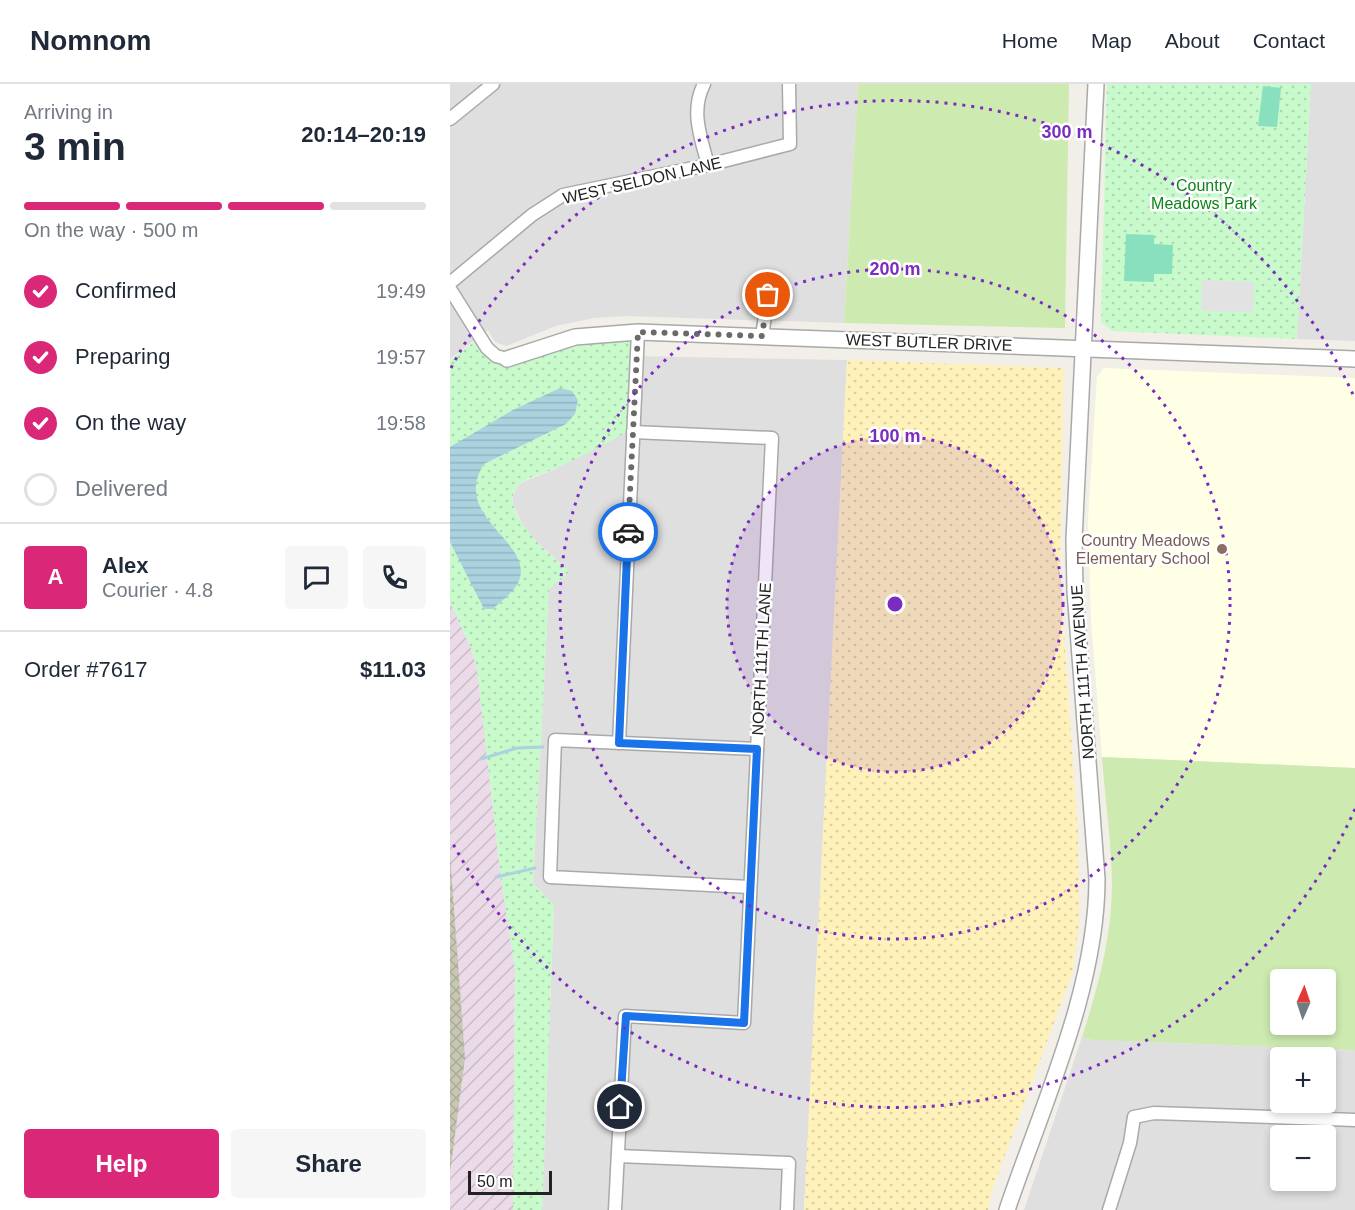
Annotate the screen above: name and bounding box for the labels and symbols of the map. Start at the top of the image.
text: 300 m [1041,122,1093,142]
street label: WEST SELDON LANE [561,154,723,207]
park label: Country Meadows Park [1151,177,1258,212]
text: 200 m [869,259,921,279]
pin [742,269,793,320]
street label: WEST BUTLER DRIVE [845,331,1013,354]
text: 100 m [869,426,921,446]
courier [598,502,658,562]
place label: Country Meadows Elementary School [1076,532,1210,567]
marker: Country Meadows Elementary School [1215,542,1229,556]
street label: NORTH 111TH LANE [749,582,774,736]
street label: NORTH 111TH AVENUE [1068,584,1097,760]
centre of rings [885,594,905,614]
north arrow [1270,969,1336,1035]
pin [594,1081,645,1132]
scale bar [468,1168,552,1196]

